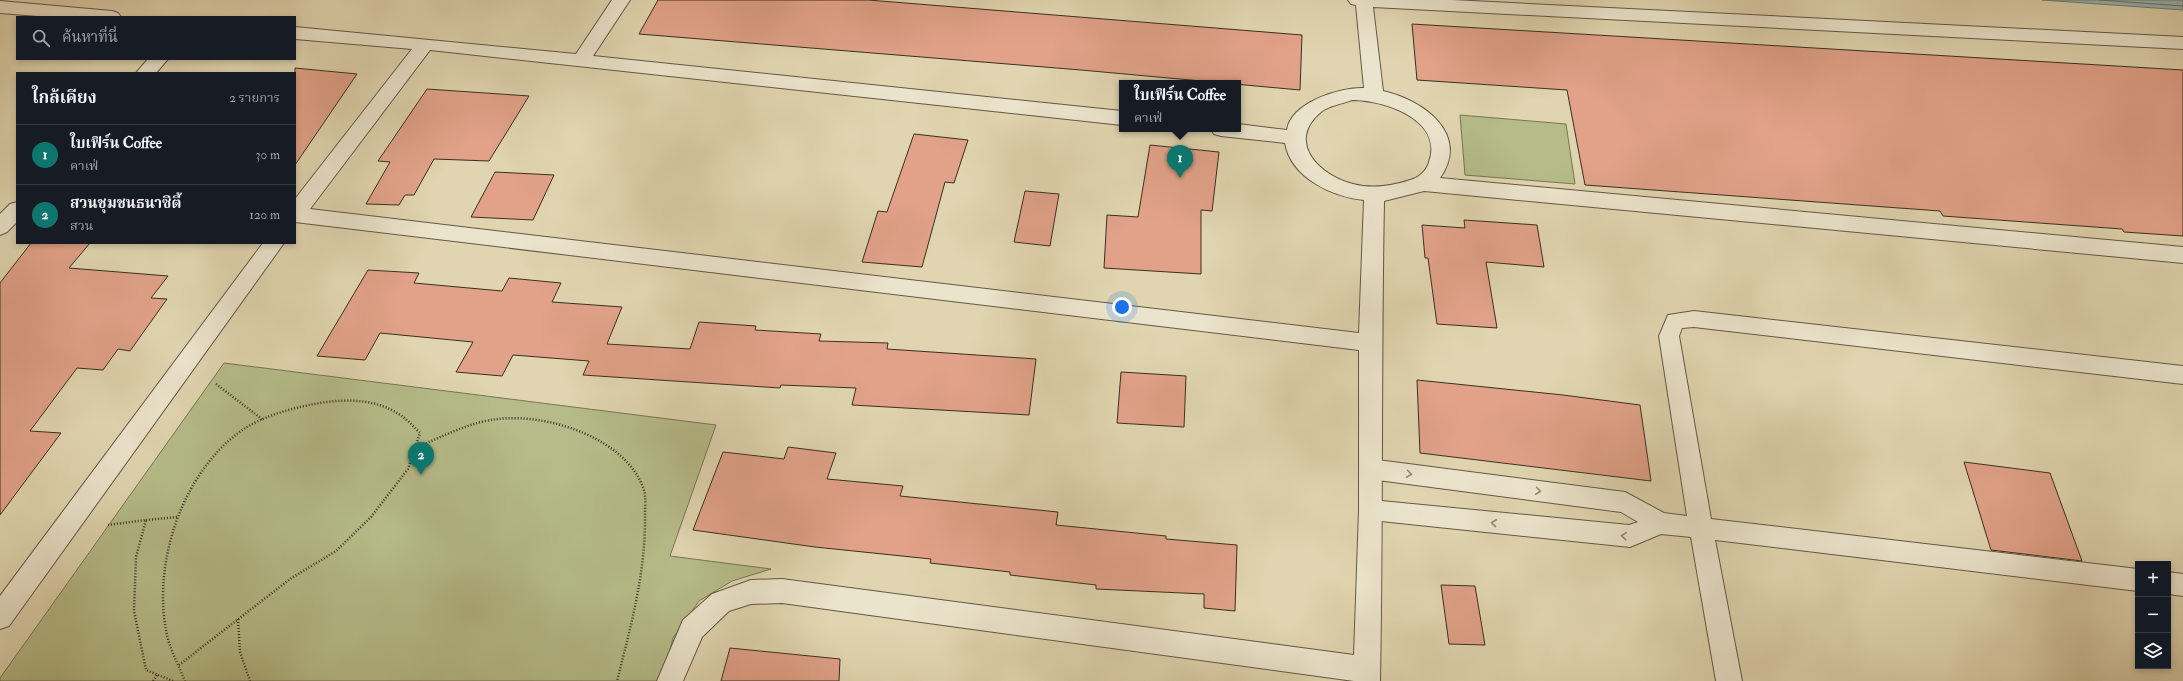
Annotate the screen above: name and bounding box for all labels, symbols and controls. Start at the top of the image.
search box [16,16,296,60]
icon: search [30,27,52,49]
text: ค้นหาที่นี่ [62,28,118,47]
popup [1119,80,1241,132]
text: ใบเฟิร์น Coffee [1134,86,1226,105]
text: ใกล้เคียง [32,87,97,108]
text: 2 รายการ [229,90,280,106]
text: คาเฟ่ [1134,110,1162,126]
text: ใบเฟิร์น Coffee [70,134,162,153]
pin: 1 [1167,145,1193,178]
text: 1 [43,147,47,163]
text: 30 m [256,147,280,163]
text: คาเฟ่ [70,158,98,174]
text: สวนชุมชนธนาซิตี้ [70,194,181,213]
text: 2 [42,207,48,223]
text: 120 m [249,207,280,223]
text: สวน [70,218,93,234]
your location [1112,297,1132,317]
pin: 2 [408,442,434,475]
one-way arrow [1406,469,1412,478]
one-way arrow [1535,486,1541,495]
one-way arrow [1491,518,1497,527]
one-way arrow [1621,531,1627,540]
map controls [2135,561,2171,669]
button: + [2135,561,2171,597]
button: − [2135,597,2171,633]
button: layers [2135,633,2171,669]

